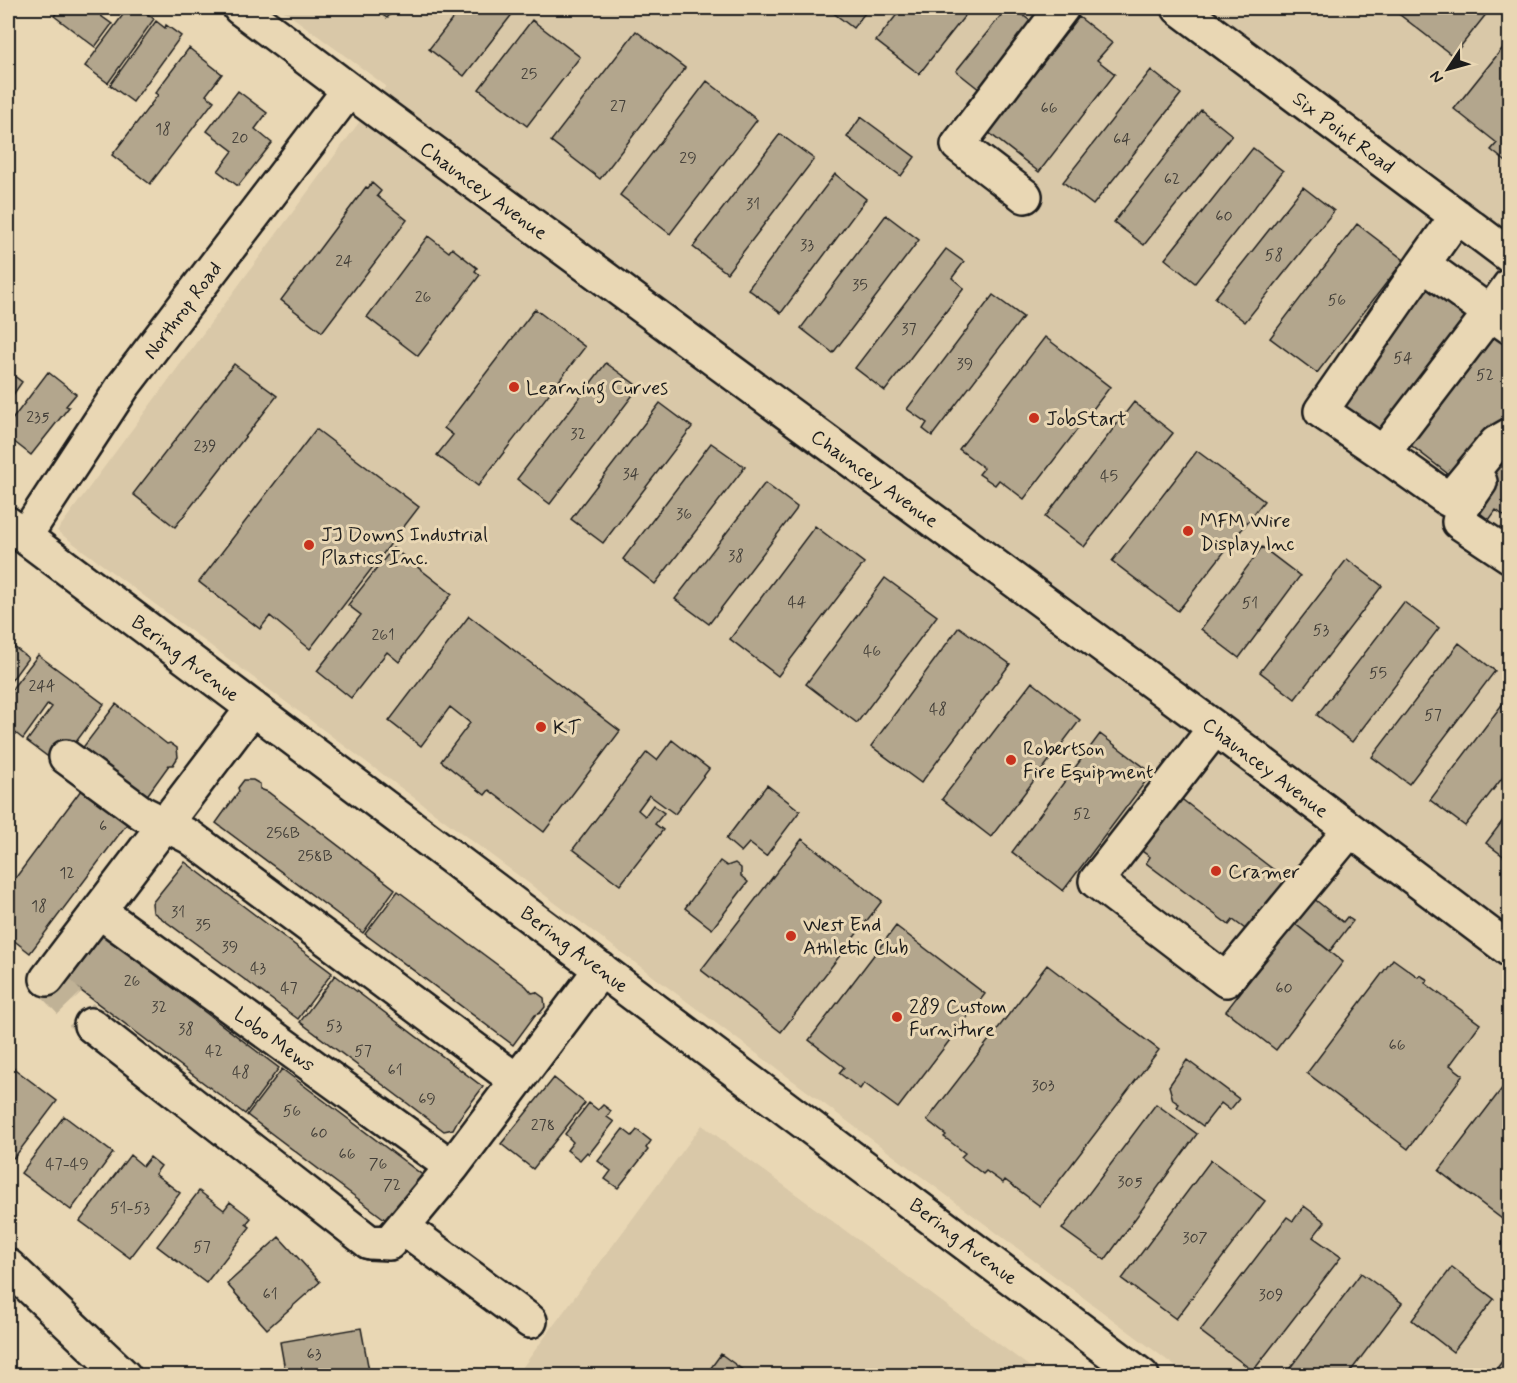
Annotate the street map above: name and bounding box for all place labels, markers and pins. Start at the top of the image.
place label: Learning Curves [526,375,668,404]
marker: Learning Curves [507,380,521,394]
place label: JobStart [1046,406,1127,433]
marker: JobStart [1027,411,1041,425]
place label: MFM Wire Display Inc [1200,508,1294,558]
place label: JJ Downs Industrial Plastics Inc. [321,522,488,572]
marker: MFM Wire Display Inc [1181,524,1195,538]
marker: JJ Downs Industrial Plastics Inc. [302,538,316,552]
place label: KT [553,715,582,742]
marker: KT [534,720,548,734]
place label: Robertson Fire Equipment [1023,736,1154,786]
marker: Robertson Fire Equipment [1004,753,1018,767]
place label: Cramer [1228,859,1300,886]
marker: Cramer [1209,864,1223,878]
place label: West End Athletic Club [803,912,908,962]
marker: West End Athletic Club [784,929,798,943]
place label: 289 Custom Furniture [909,994,1007,1044]
marker: 289 Custom Furniture [890,1010,904,1024]

